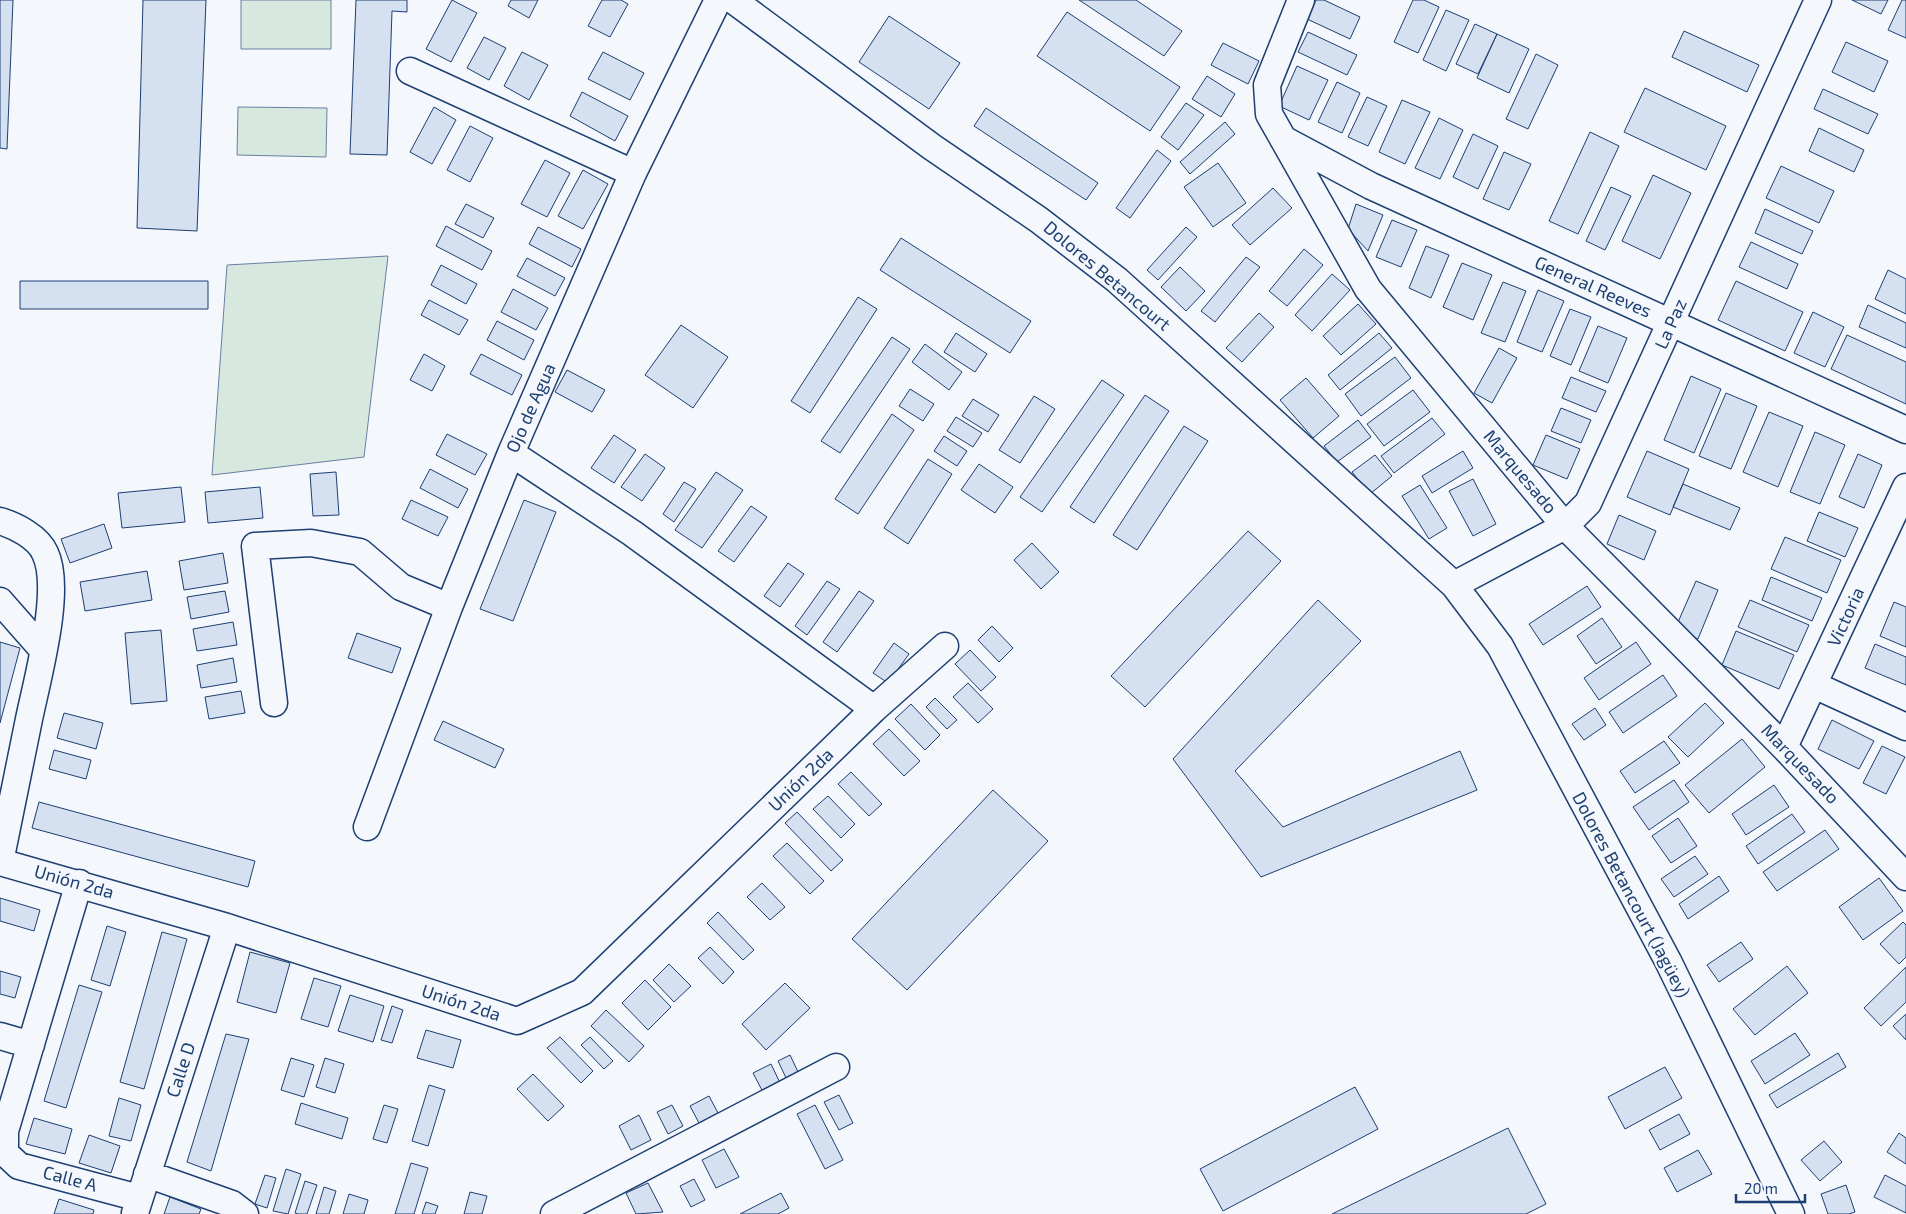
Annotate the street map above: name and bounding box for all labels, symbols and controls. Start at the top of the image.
street label: Dolores Betancourt [1040,216,1176,335]
street label: General Reeves [1532,250,1655,322]
street label: La Paz [1649,295,1691,352]
street label: Ojo de Agua [501,359,560,456]
street label: Marquesado [1479,425,1562,518]
street label: Victoria [1822,583,1868,650]
street label: Marquesado [1757,719,1844,808]
street label: Unión 2da [763,743,837,816]
street label: Dolores Betancourt (Jagüey) [1568,788,1696,1001]
street label: Unión 2da [32,859,117,903]
street label: Unión 2da [419,979,504,1025]
street label: Calle D [161,1039,199,1100]
street label: Calle A [41,1160,101,1196]
scale bar [1736,1172,1805,1204]
text: 20 m [1744,1179,1778,1197]

